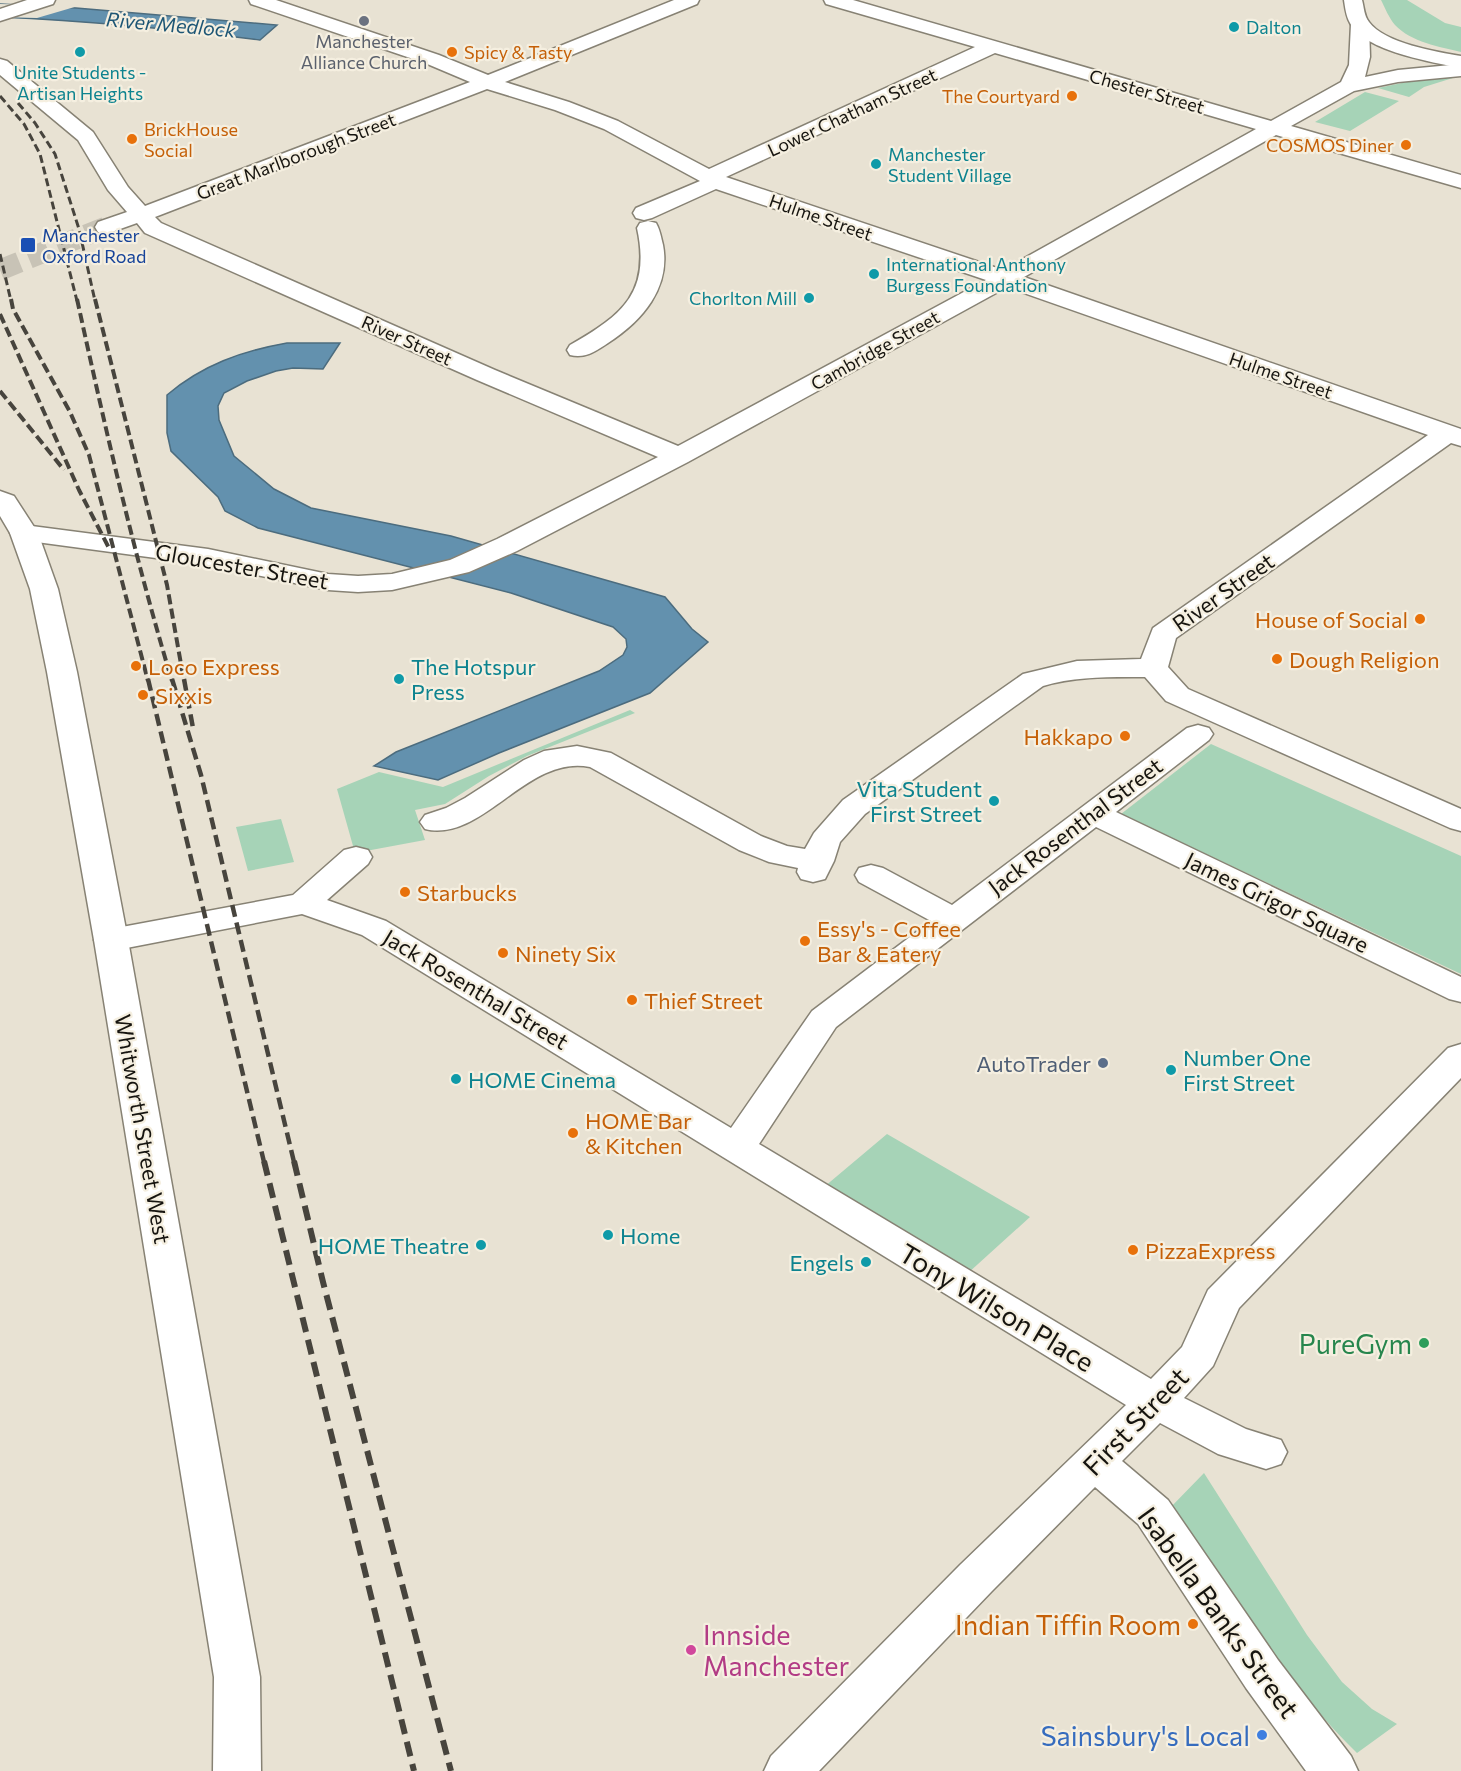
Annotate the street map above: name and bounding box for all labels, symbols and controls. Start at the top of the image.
water label: River Medlock [105,6,238,42]
marker: Manchester Alliance Church [357,14,371,28]
place label: Dalton [1246,16,1302,38]
marker: Dalton [1227,20,1241,34]
place label: Manchester Alliance Church [301,30,427,73]
place label: Spicy & Tasty [464,41,572,63]
marker: Unite Students - Artisan Heights [73,45,87,59]
marker: Spicy & Tasty [445,45,459,59]
place label: Unite Students - Artisan Heights [14,61,146,104]
street label: Lower Chatham Street [764,63,940,161]
street label: Chester Street [1087,64,1207,118]
place label: The Courtyard [942,85,1060,107]
marker: The Courtyard [1065,89,1079,103]
street label: Great Marlborough Street [193,108,399,204]
place label: BrickHouse Social [144,118,238,161]
marker: BrickHouse Social [125,132,139,146]
place label: COSMOS Diner [1266,134,1394,156]
marker: COSMOS Diner [1399,138,1413,152]
place label: Manchester Student Village [888,143,1011,186]
marker: Manchester Student Village [869,157,883,171]
street label: Hulme Street [767,189,875,245]
place label: Manchester Oxford Road [42,224,146,267]
marker: Manchester Oxford Road [19,236,37,254]
place label: International Anthony Burgess Foundation [886,253,1066,296]
marker: International Anthony Burgess Foundation [867,267,881,281]
place label: Chorlton Mill [689,287,797,309]
marker: Chorlton Mill [802,291,816,305]
street label: Cambridge Street [807,306,943,394]
street label: River Street [358,310,456,370]
street label: Hulme Street [1227,347,1335,403]
street label: Gloucester Street [153,537,331,595]
street label: River Street [1167,547,1279,637]
place label: House of Social [1255,606,1408,633]
marker: House of Social [1413,612,1427,626]
place label: Dough Religion [1289,646,1440,673]
marker: Dough Religion [1270,652,1284,666]
place label: Loco Express [148,653,280,680]
place label: The Hotspur Press [411,653,536,705]
marker: Loco Express [129,659,143,673]
marker: The Hotspur Press [392,672,406,686]
place label: Sixxis [155,682,213,709]
marker: Sixxis [136,688,150,702]
place label: Hakkapo [1023,723,1113,750]
marker: Hakkapo [1118,729,1132,743]
street label: Jack Rosenthal Street [983,752,1167,900]
place label: Vita Student First Street [857,775,982,827]
marker: Vita Student First Street [987,794,1001,808]
street label: James Grigor Square [1181,846,1373,958]
place label: Starbucks [417,879,517,906]
marker: Starbucks [398,885,412,899]
place label: Essy's - Coffee Bar & Eatery [817,915,961,967]
street label: Jack Rosenthal Street [379,923,573,1055]
marker: Essy's - Coffee Bar & Eatery [798,934,812,948]
place label: Ninety Six [515,940,616,967]
marker: Ninety Six [496,946,510,960]
place label: Thief Street [644,987,763,1014]
marker: Thief Street [625,993,639,1007]
street label: Whitworth Street West [110,1012,176,1246]
place label: Number One First Street [1183,1044,1311,1096]
place label: AutoTrader [976,1050,1091,1077]
marker: AutoTrader [1096,1056,1110,1070]
marker: Number One First Street [1164,1063,1178,1077]
place label: HOME Cinema [468,1066,616,1093]
marker: HOME Cinema [449,1072,463,1086]
place label: HOME Bar & Kitchen [585,1107,692,1159]
marker: HOME Bar & Kitchen [566,1126,580,1140]
place label: Home [620,1222,680,1249]
marker: Home [601,1228,615,1242]
place label: HOME Theatre [318,1232,469,1259]
street label: Tony Wilson Place [894,1236,1100,1378]
place label: PizzaExpress [1145,1237,1276,1264]
marker: HOME Theatre [474,1238,488,1252]
marker: PizzaExpress [1126,1243,1140,1257]
place label: Engels [789,1249,854,1276]
marker: Engels [859,1255,873,1269]
place label: PureGym [1299,1327,1412,1360]
marker: PureGym [1417,1336,1431,1350]
street label: First Street [1075,1360,1195,1482]
street label: Isabella Banks Street [1131,1500,1307,1724]
place label: Indian Tiffin Room [955,1608,1181,1641]
marker: Indian Tiffin Room [1186,1617,1200,1631]
place label: Innside Manchester [703,1618,850,1682]
marker: Innside Manchester [684,1643,698,1657]
place label: Sainsbury's Local [1041,1719,1250,1752]
marker: Sainsbury's Local [1255,1728,1269,1742]

